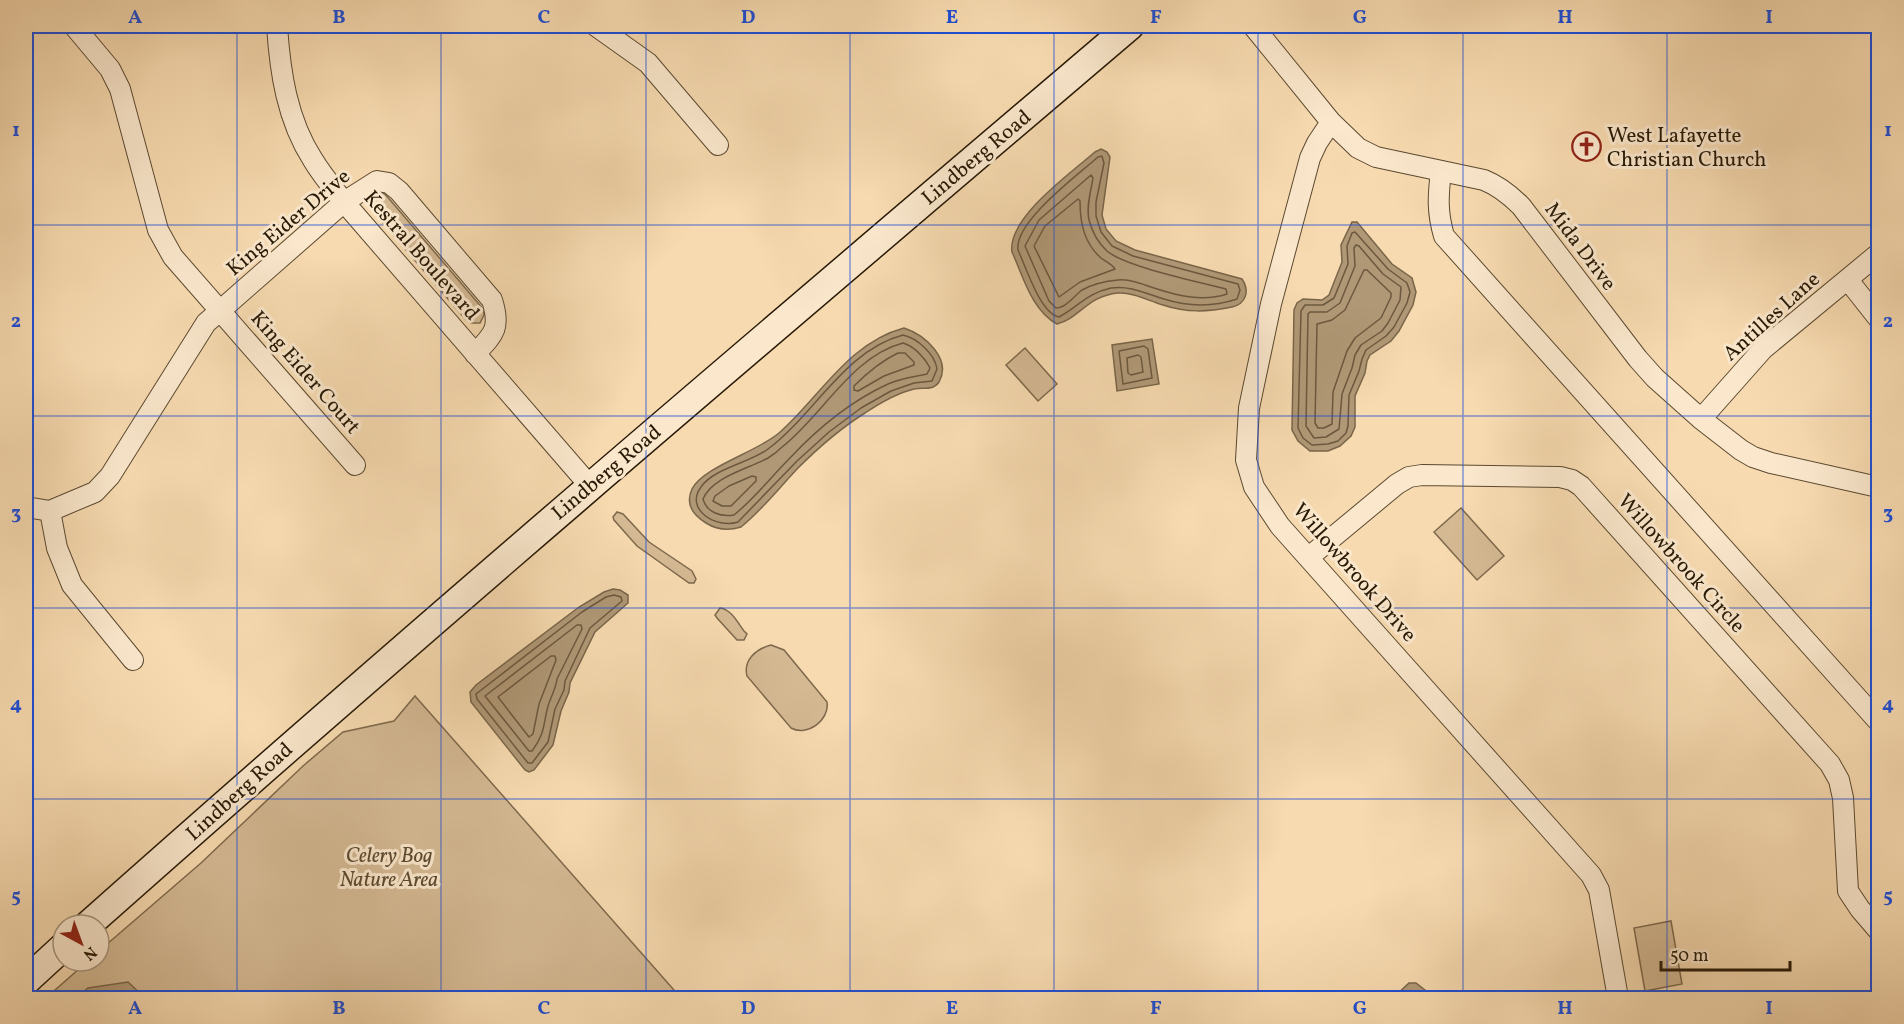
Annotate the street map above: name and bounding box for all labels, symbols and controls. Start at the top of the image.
text: A [128,4,142,32]
text: B [332,4,346,32]
text: C [538,4,551,32]
text: D [741,4,755,32]
text: E [946,4,958,32]
text: F [1150,4,1162,32]
text: G [1353,4,1367,32]
text: H [1557,4,1573,32]
text: I [1765,4,1773,32]
street label: Lindberg Road [916,104,1038,213]
text: 1 [12,117,20,145]
text: 1 [1884,117,1892,145]
place label: West Lafayette Christian Church [1607,122,1766,175]
church icon: West Lafayette Christian Church [1570,131,1602,163]
street label: King Eider Drive [221,163,357,283]
street label: Kestral Boulevard [356,185,486,327]
street label: Mida Drive [1537,197,1623,297]
street label: Antilles Lane [1717,266,1827,369]
street label: King Eider Court [243,305,367,441]
text: 2 [11,308,21,336]
text: 2 [1883,308,1893,336]
street label: Lindberg Road [546,419,668,528]
street label: Willowbrook Circle [1610,488,1751,640]
street label: Willowbrook Drive [1285,497,1423,649]
text: 3 [11,500,21,528]
text: 3 [1883,500,1893,528]
text: 4 [10,691,22,719]
text: 4 [1882,691,1894,719]
street label: Lindberg Road [180,736,300,848]
park label: Celery Bog Nature Area [340,842,438,895]
text: 5 [11,883,21,911]
text: 5 [1883,883,1893,911]
north arrow [51,913,111,973]
scale bar [1661,934,1790,972]
text: N [78,941,101,965]
text: 50 m [1670,944,1709,969]
text: A [128,995,142,1023]
text: B [332,995,346,1023]
text: C [538,995,551,1023]
text: D [741,995,755,1023]
text: E [946,995,958,1023]
text: F [1150,995,1162,1023]
text: G [1353,995,1367,1023]
text: H [1557,995,1573,1023]
text: I [1765,995,1773,1023]

